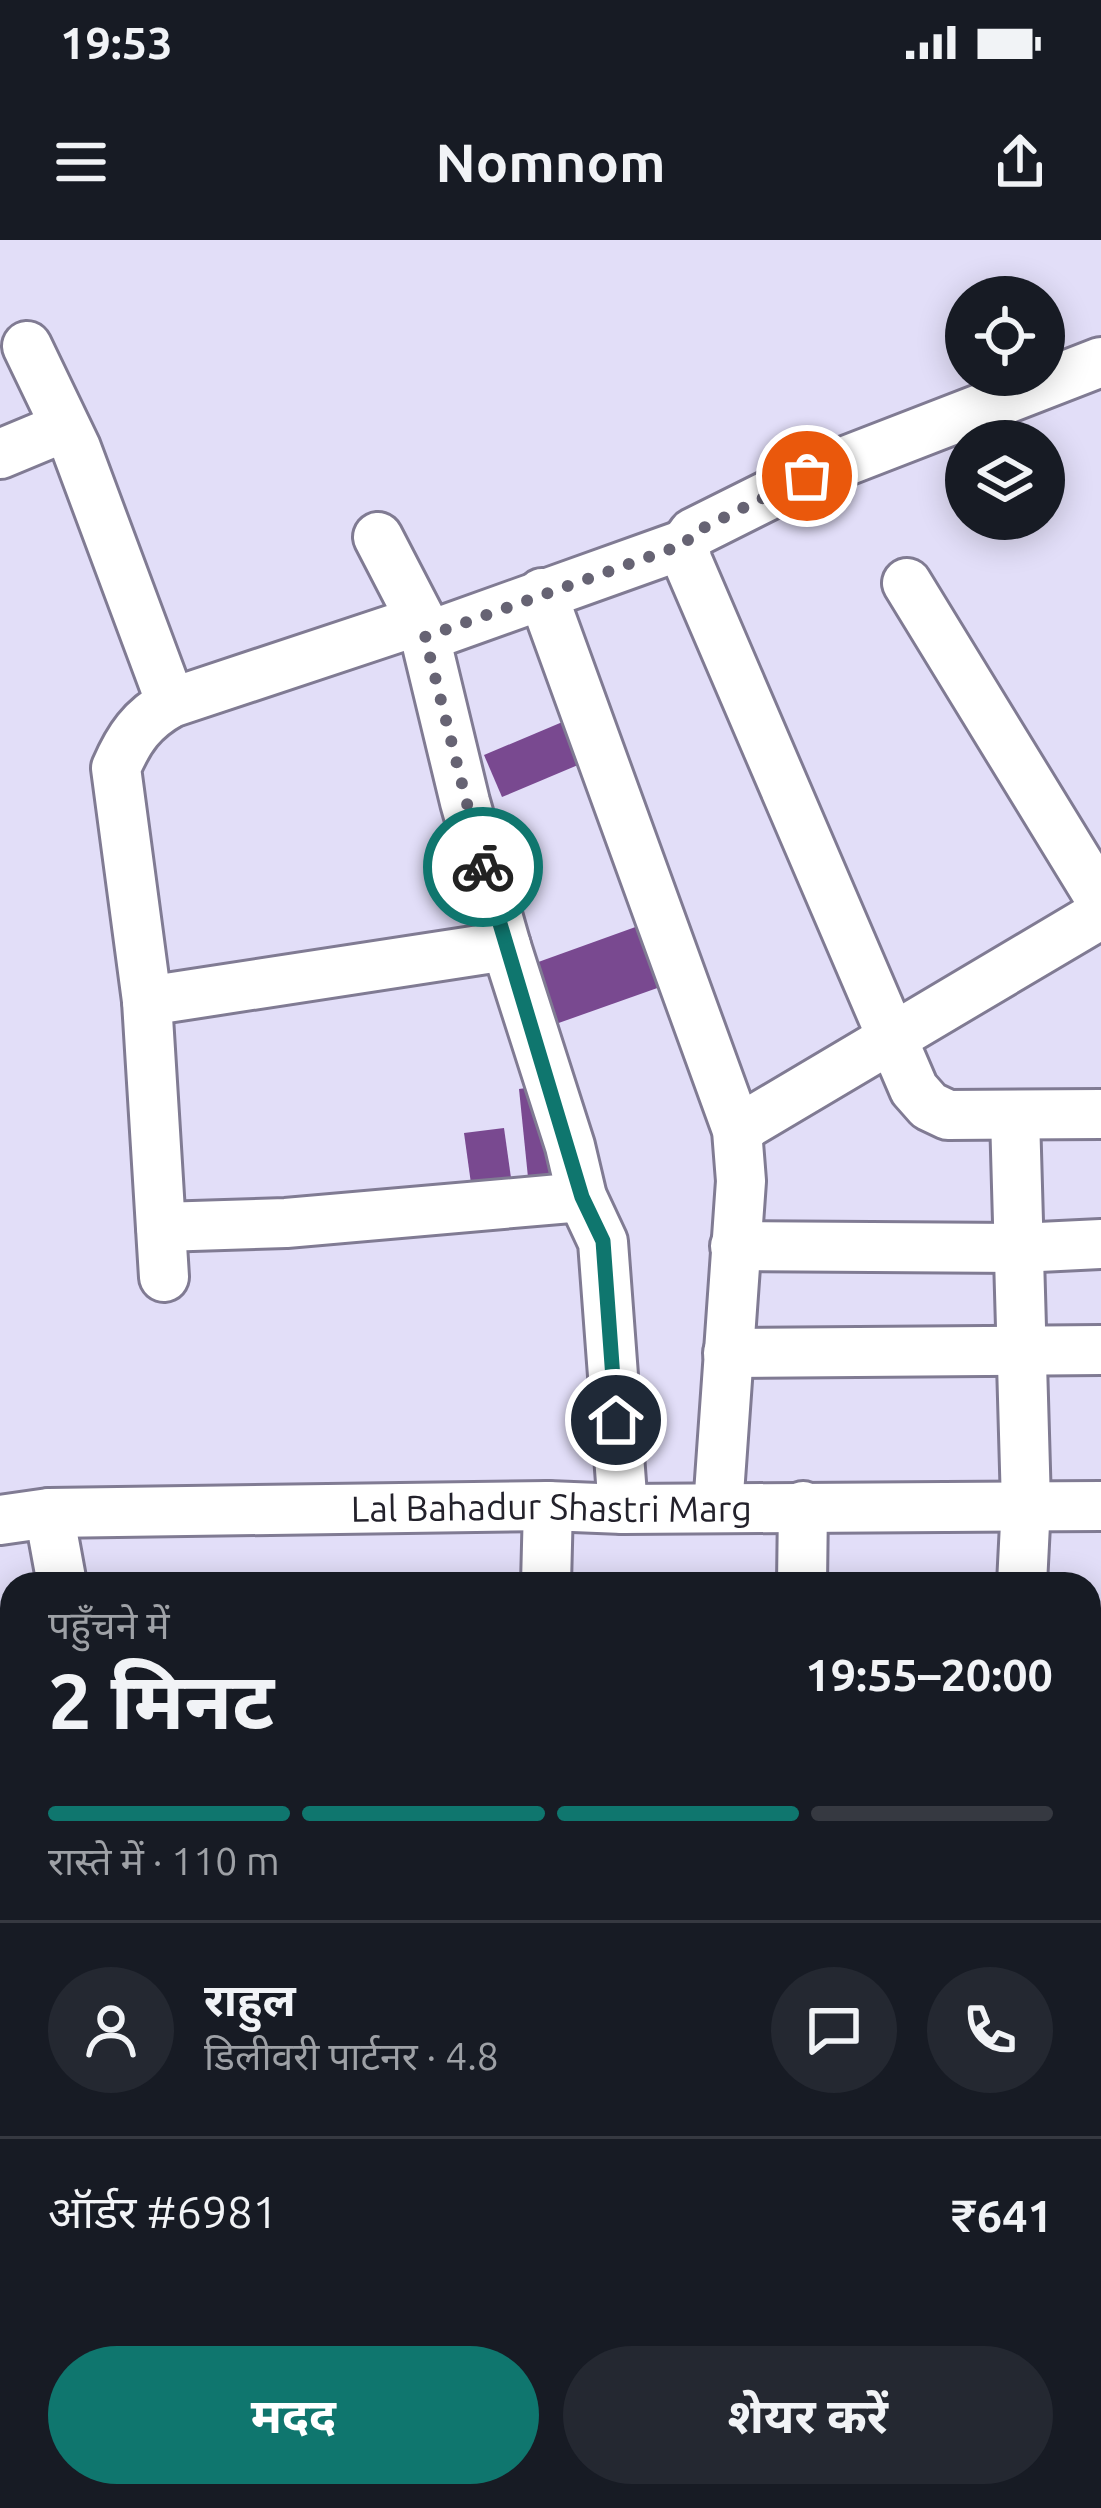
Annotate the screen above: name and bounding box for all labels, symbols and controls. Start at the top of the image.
text: 19:53 [60,17,173,68]
icon: menu [48,129,114,195]
icon: share [987,129,1053,195]
text: Nomnom [436,132,666,192]
map controls [945,276,1065,540]
button: locate [945,276,1065,396]
button: layers [945,420,1065,540]
pin [756,425,858,527]
icon: bag [774,443,840,509]
courier [423,807,543,927]
icon: bike [450,834,516,900]
pin [565,1369,667,1471]
icon: home [583,1387,649,1453]
street label: Lal Bahadur Shastri Marg [351,1485,752,1529]
text: पहुँचने में [48,1603,170,1646]
text: 19:55–20:00 [805,1649,1053,1700]
text: 2 मिनट [48,1656,274,1744]
text: रास्ते में · 110 m [48,1839,280,1882]
button: person [48,1967,174,2093]
button: chat [771,1967,897,2093]
button: phone [927,1967,1053,2093]
text: राहुल [204,1974,296,2025]
text: डिलीवरी पार्टनर · 4.8 [204,2034,499,2077]
text: ऑर्डर #6981 [48,2186,278,2237]
text: ₹641 [951,2190,1053,2241]
button: मदद [48,2346,539,2484]
button: शेयर करें [563,2346,1053,2484]

